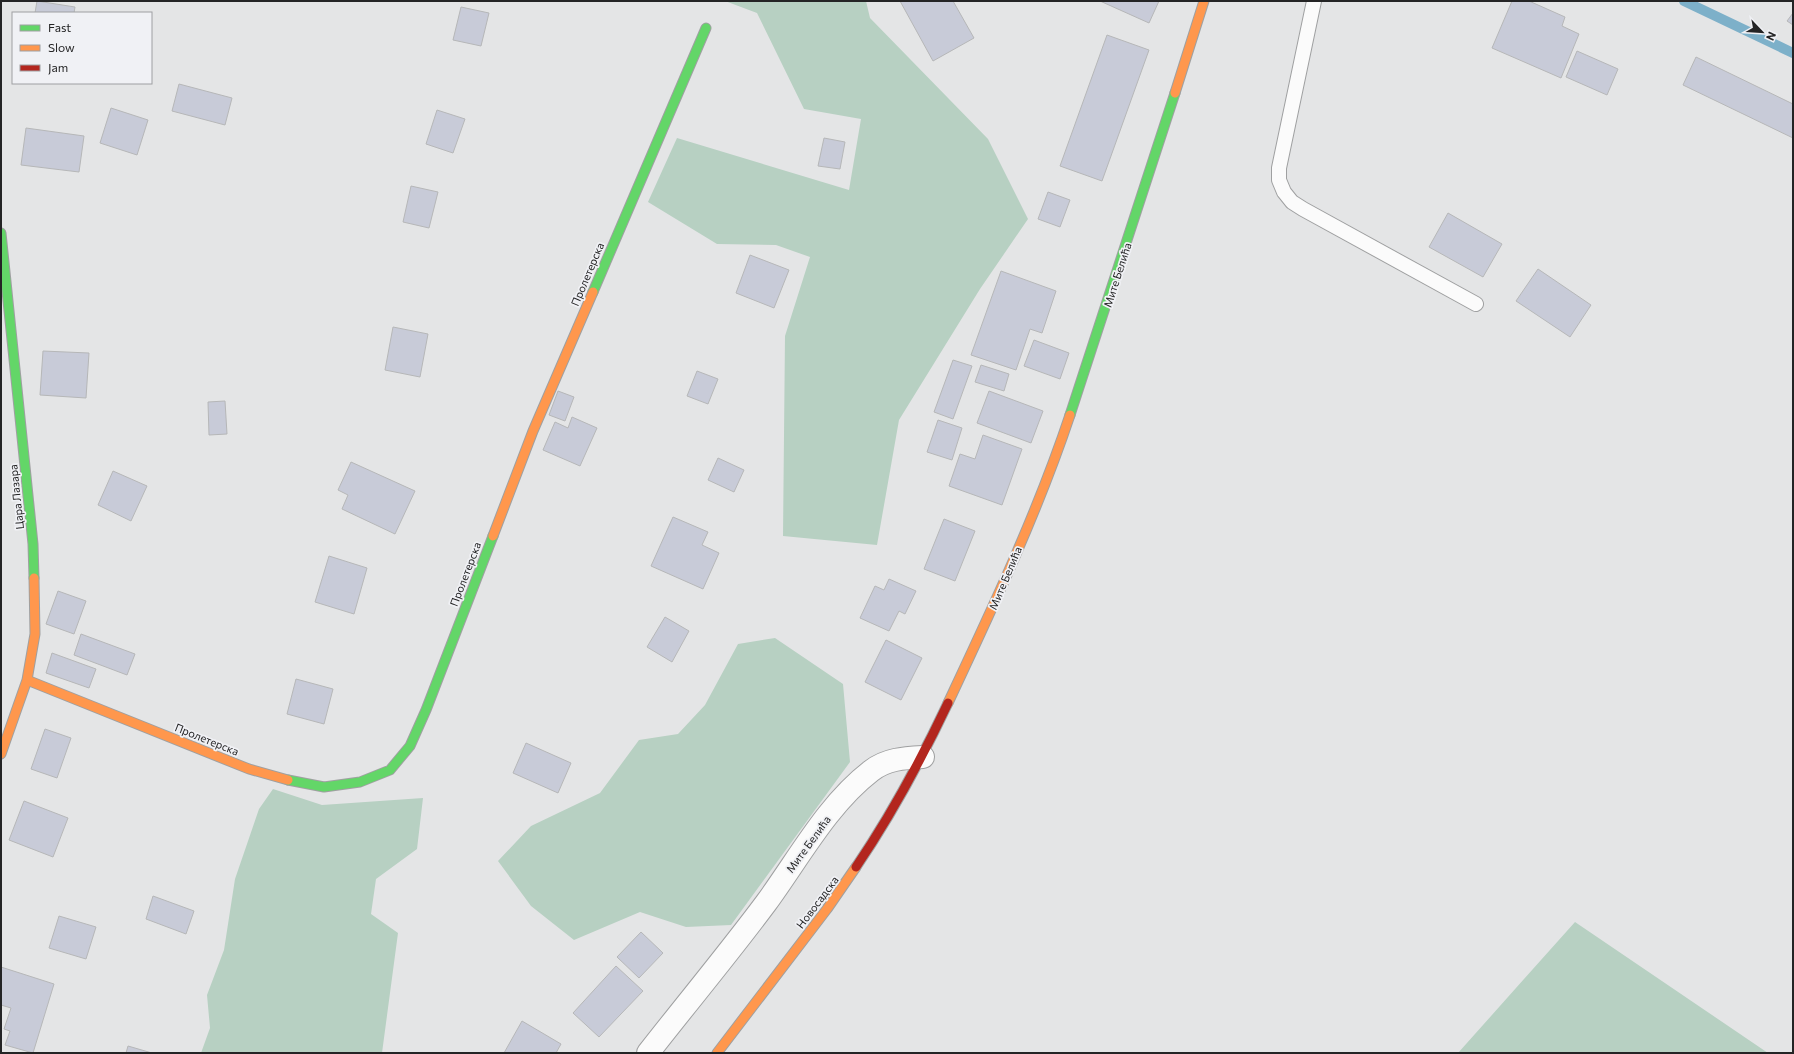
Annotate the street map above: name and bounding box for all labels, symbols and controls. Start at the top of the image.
legend [12,12,152,84]
north arrow [1742,12,1782,52]
text: Fast [48,20,71,34]
text: N [1764,30,1779,43]
text: Slow [48,40,75,54]
text: Jam [48,60,68,75]
street label: Пролетерска [568,240,606,308]
street label: Мите Белића [1100,241,1134,309]
street label: Цара Лазара [6,464,26,530]
street label: Пролетерска [447,540,483,608]
street label: Мите Белића [986,545,1024,611]
street label: Пролетерска [173,720,241,758]
street label: Мите Белића [783,813,833,875]
street label: Новосадска [793,873,841,931]

